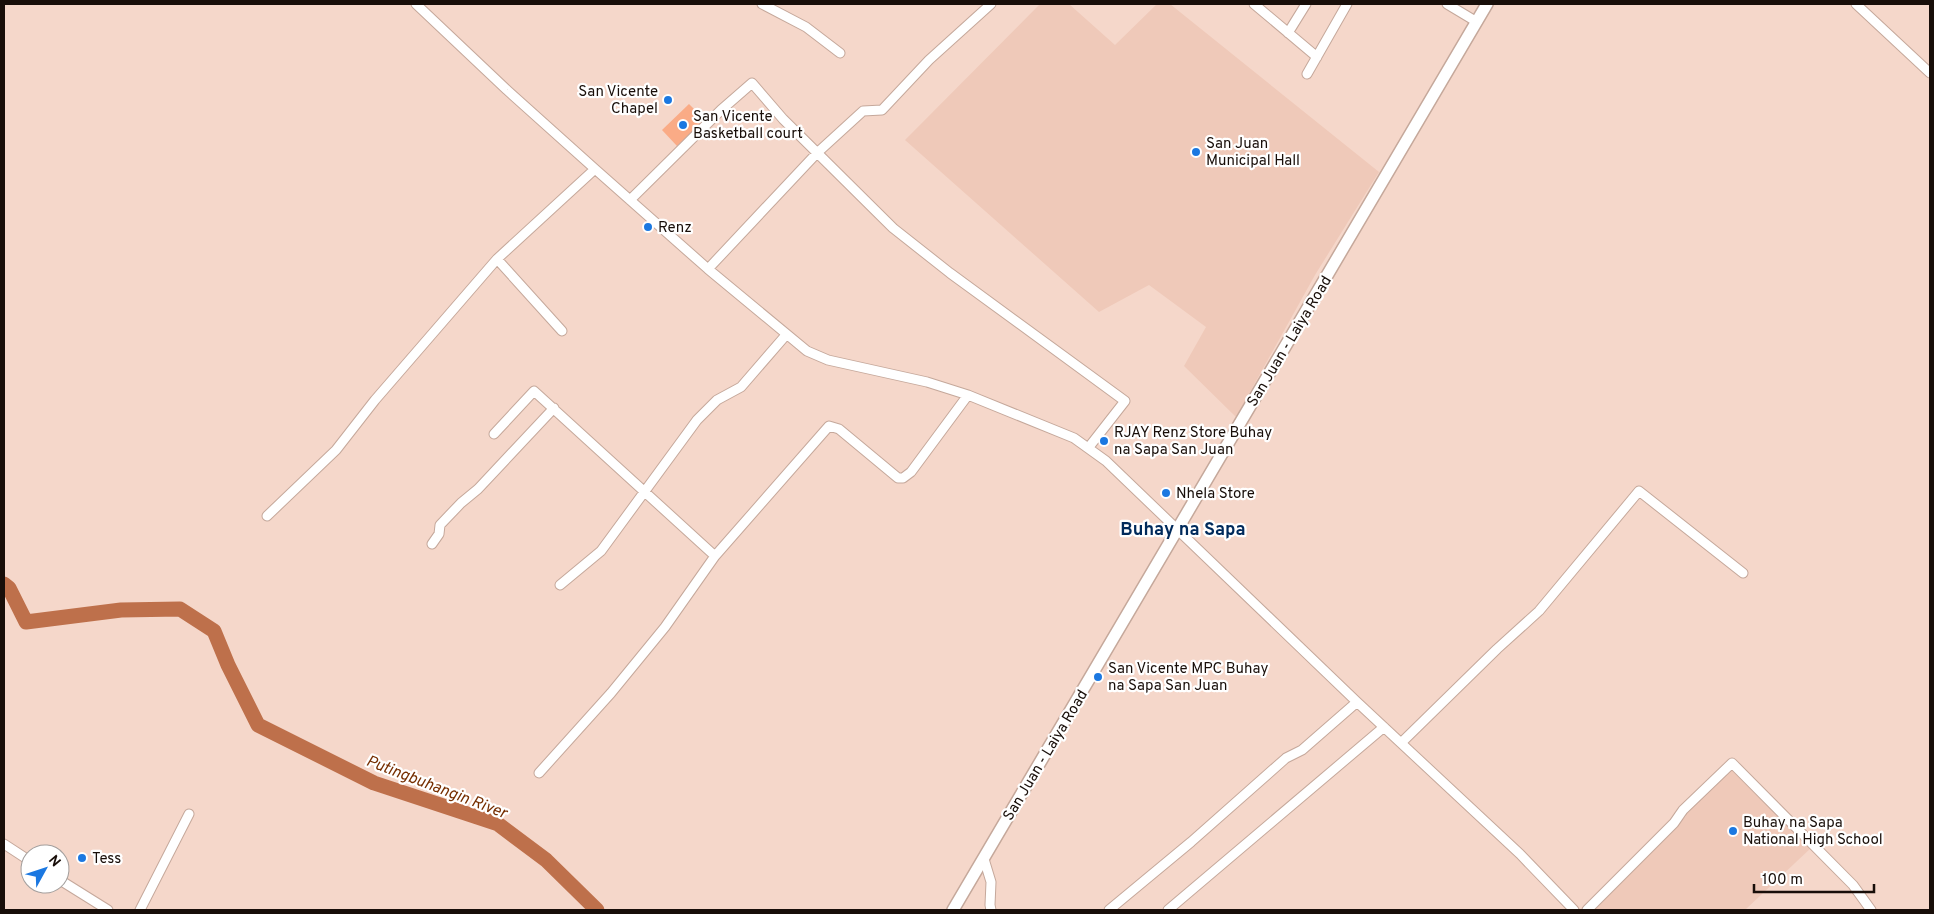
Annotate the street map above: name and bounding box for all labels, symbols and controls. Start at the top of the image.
place label: San Vicente Chapel [578,83,658,119]
marker: San Vicente Chapel [662,94,674,106]
place label: San Vicente Basketball court [693,108,803,144]
marker: San Vicente Basketball court [677,119,689,131]
place label: San Juan Municipal Hall [1206,135,1300,171]
marker: San Juan Municipal Hall [1190,146,1202,158]
place label: Renz [658,219,692,238]
marker: Renz [642,221,654,233]
street label: San Juan - Laiya Road [1244,273,1337,411]
place label: RJAY Renz Store Buhay na Sapa San Juan [1114,424,1272,460]
marker: RJAY Renz Store Buhay na Sapa San Juan [1098,435,1110,447]
place label: Nhela Store [1176,485,1255,504]
marker: Nhela Store [1160,487,1172,499]
district label: Buhay na Sapa [1120,519,1246,542]
place label: San Vicente MPC Buhay na Sapa San Juan [1108,660,1268,696]
marker: San Vicente MPC Buhay na Sapa San Juan [1092,671,1104,683]
street label: San Juan - Laiya Road [1000,687,1093,825]
water label: Putingbuhangin River [363,752,511,825]
place label: Buhay na Sapa National High School [1743,814,1883,850]
marker: Buhay na Sapa National High School [1727,825,1739,837]
north arrow [20,844,70,894]
place label: Tess [92,850,121,869]
text: N [44,852,64,871]
marker: Tess [76,852,88,864]
scale bar [1754,862,1874,894]
text: 100 m [1762,871,1803,890]

